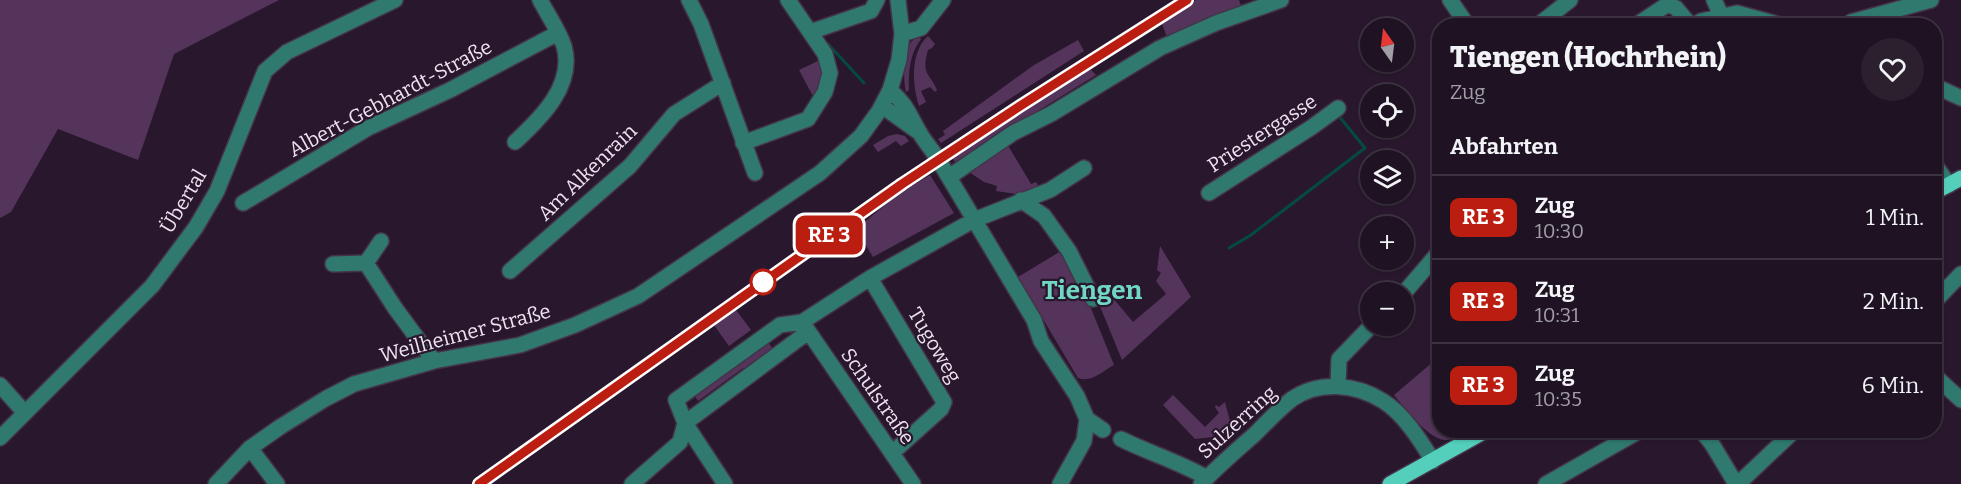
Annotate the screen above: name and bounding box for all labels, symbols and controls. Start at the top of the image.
north arrow [1360,18,1414,72]
map controls [1360,18,1414,336]
street label: Albert-Gebhardt-Straße [284,34,496,162]
button: heart [1861,38,1924,101]
text: Tiengen (Hochrhein) [1450,41,1726,74]
text: Zug [1450,80,1486,104]
button: locate [1360,84,1414,138]
street label: Priestergasse [1203,89,1321,177]
street label: Am Alkenrain [532,118,642,225]
text: Abfahrten [1450,133,1558,160]
button: layers [1360,150,1414,204]
street label: Übertal [155,165,211,237]
text: Zug [1535,192,1575,219]
text: RE 3 [1462,204,1505,230]
text: 1 Min. [1866,204,1924,231]
line badge: RE 3 [787,216,871,254]
button: + [1360,216,1414,270]
text: 10:30 [1535,219,1584,243]
text: RE 3 [808,222,850,248]
unlabelled marker [750,269,776,295]
district label: Tiengen [1042,275,1142,306]
text: Zug [1535,276,1575,303]
button: − [1360,282,1414,336]
text: RE 3 [1462,288,1505,314]
text: 2 Min. [1863,288,1924,315]
street label: Weilheimer Straße [377,299,553,367]
street label: Tugoweg [903,303,967,387]
text: 10:31 [1535,303,1579,327]
street label: Schulstraße [836,343,920,449]
text: Zug [1535,360,1575,387]
text: RE 3 [1462,372,1505,398]
text: 6 Min. [1862,372,1924,399]
street label: Sulzerring [1193,381,1281,463]
text: 10:35 [1535,387,1582,411]

